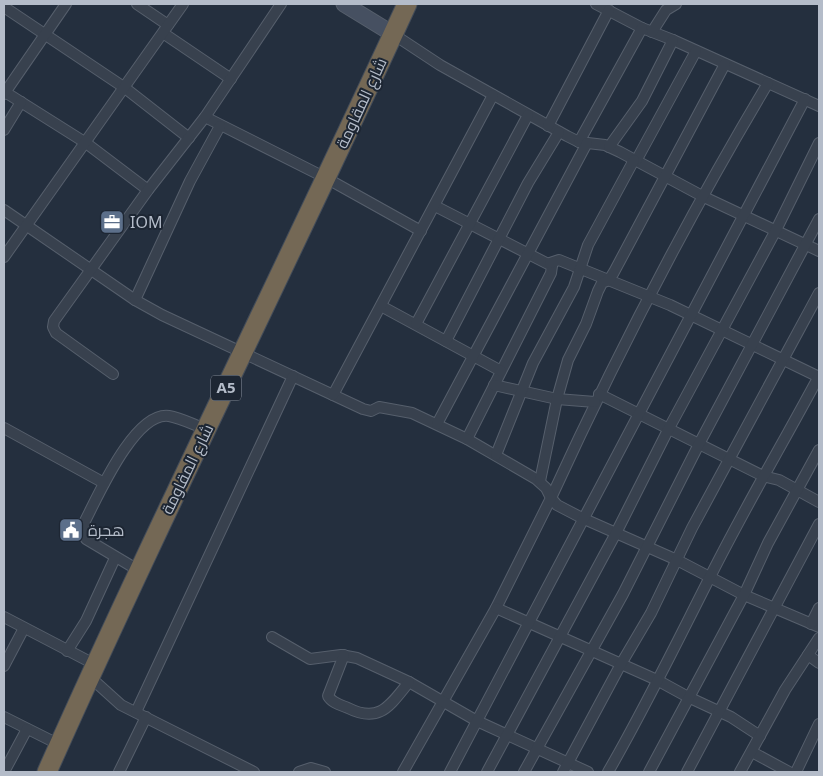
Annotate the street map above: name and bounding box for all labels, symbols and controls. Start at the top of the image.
street label: شارع المقاومة [330,54,393,152]
office icon: IOM [99,209,125,235]
place label: IOM [130,211,162,233]
road number: A5 [211,376,241,400]
street label: شارع المقاومة [156,420,219,518]
public building icon: هجرة [58,517,84,543]
place label: هجرة [88,519,125,541]

